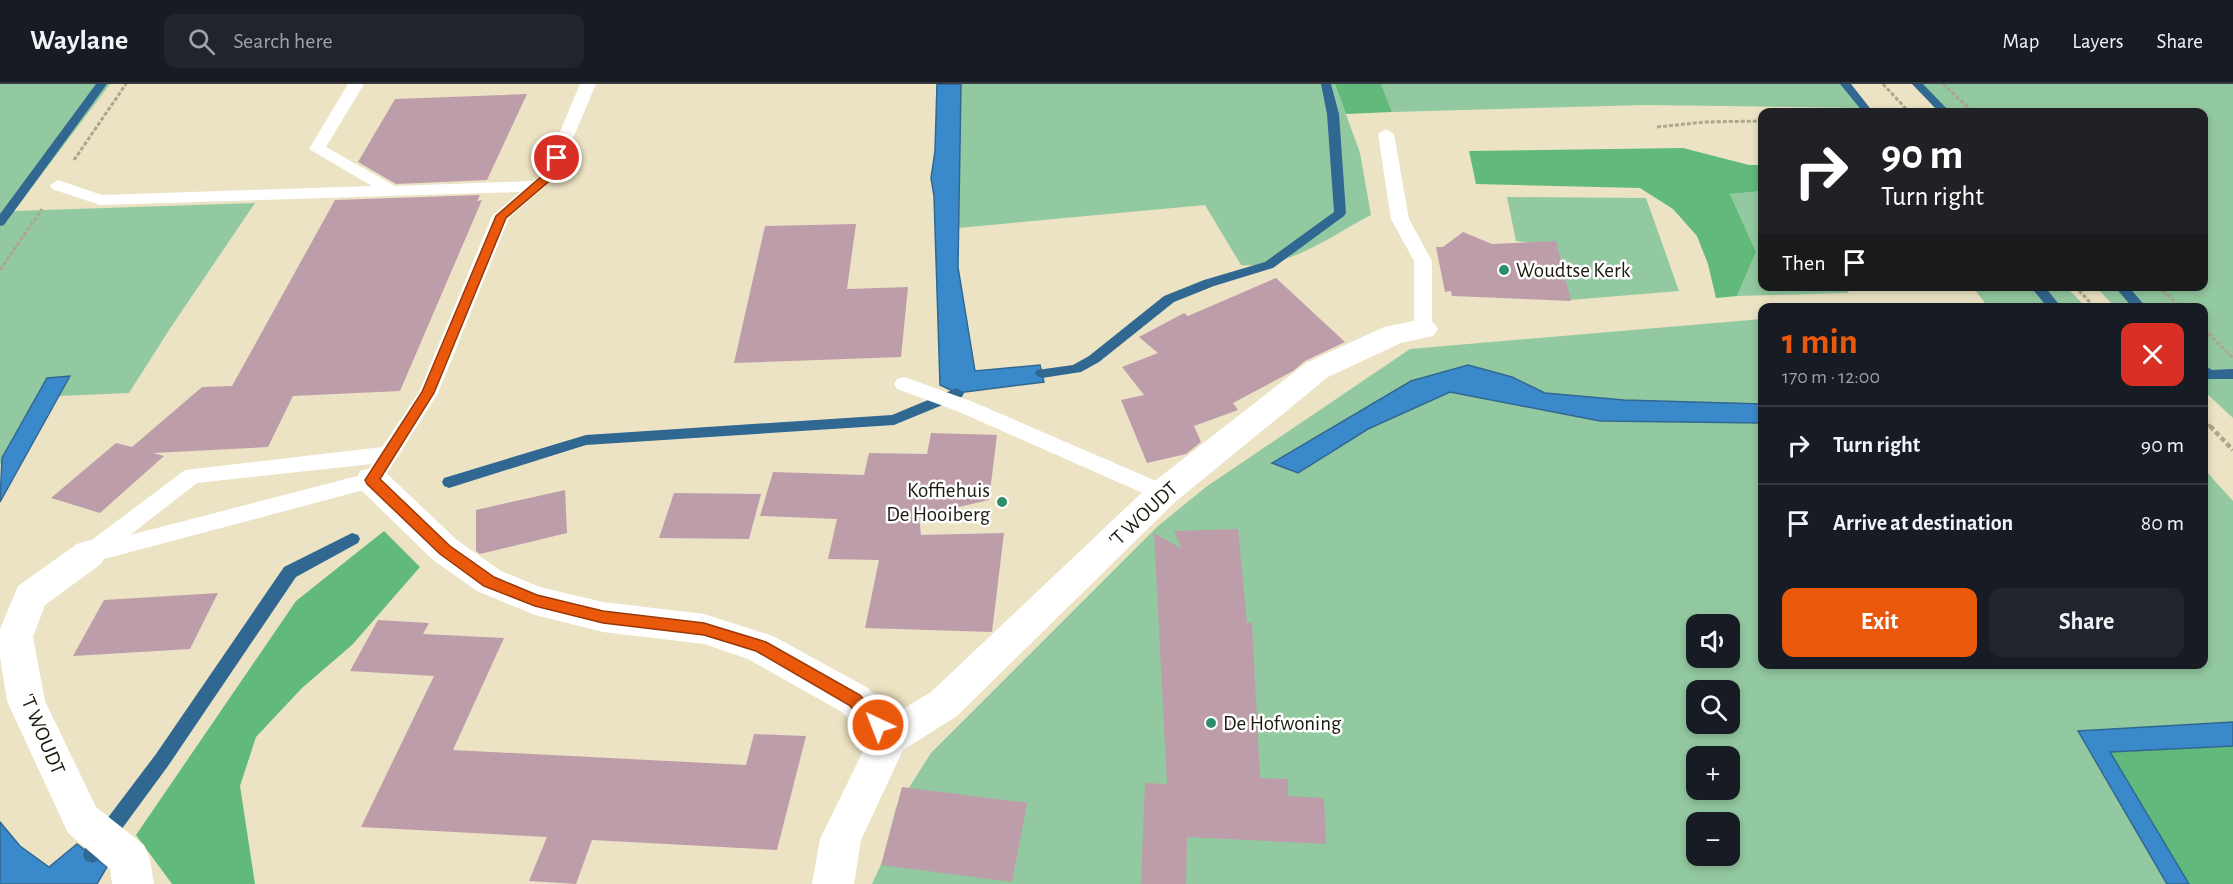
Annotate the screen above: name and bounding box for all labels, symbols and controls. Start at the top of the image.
search box [164,14,584,68]
icon: search [185,25,218,58]
text: Waylane [30,27,128,55]
text: Search here [233,30,333,52]
text: Map [2003,31,2039,52]
text: Layers [2072,31,2123,52]
text: Share [2156,31,2203,52]
pin [531,132,582,183]
icon: right [1782,132,1860,210]
text: 90 m [1881,134,1963,176]
icon: arrive [540,141,573,174]
text: Turn right [1881,183,1984,210]
icon: arrive [1838,246,1871,279]
text: Then [1782,252,1826,274]
place label: Woudtse Kerk [1516,260,1631,281]
marker: Woudtse Kerk [1497,263,1511,277]
button: close [2121,323,2184,386]
text: 1 min [1782,324,1858,360]
text: 170 m · 12:00 [1782,367,1880,387]
icon: right [1782,429,1815,462]
text: Turn right [1833,434,1920,456]
text: 90 m [2141,434,2184,456]
street label: 'T WOUDT [1105,478,1182,551]
place label: Koffiehuis De Hooiberg [886,480,991,525]
marker: Koffiehuis De Hooiberg [995,495,1009,509]
icon: arrive [1782,507,1815,540]
text: Arrive at destination [1833,512,2013,534]
text: 80 m [2141,512,2184,534]
button: Exit [1782,588,1977,657]
button: Share [1989,588,2184,657]
map controls [1686,614,1740,866]
button: sound [1686,614,1740,668]
button: search [1686,680,1740,734]
street label: 'T WOUDT [16,691,69,777]
position arrow [846,693,910,757]
place label: De Hofwoning [1223,713,1342,734]
marker: De Hofwoning [1204,716,1218,730]
button: + [1686,746,1740,800]
button: − [1686,812,1740,866]

